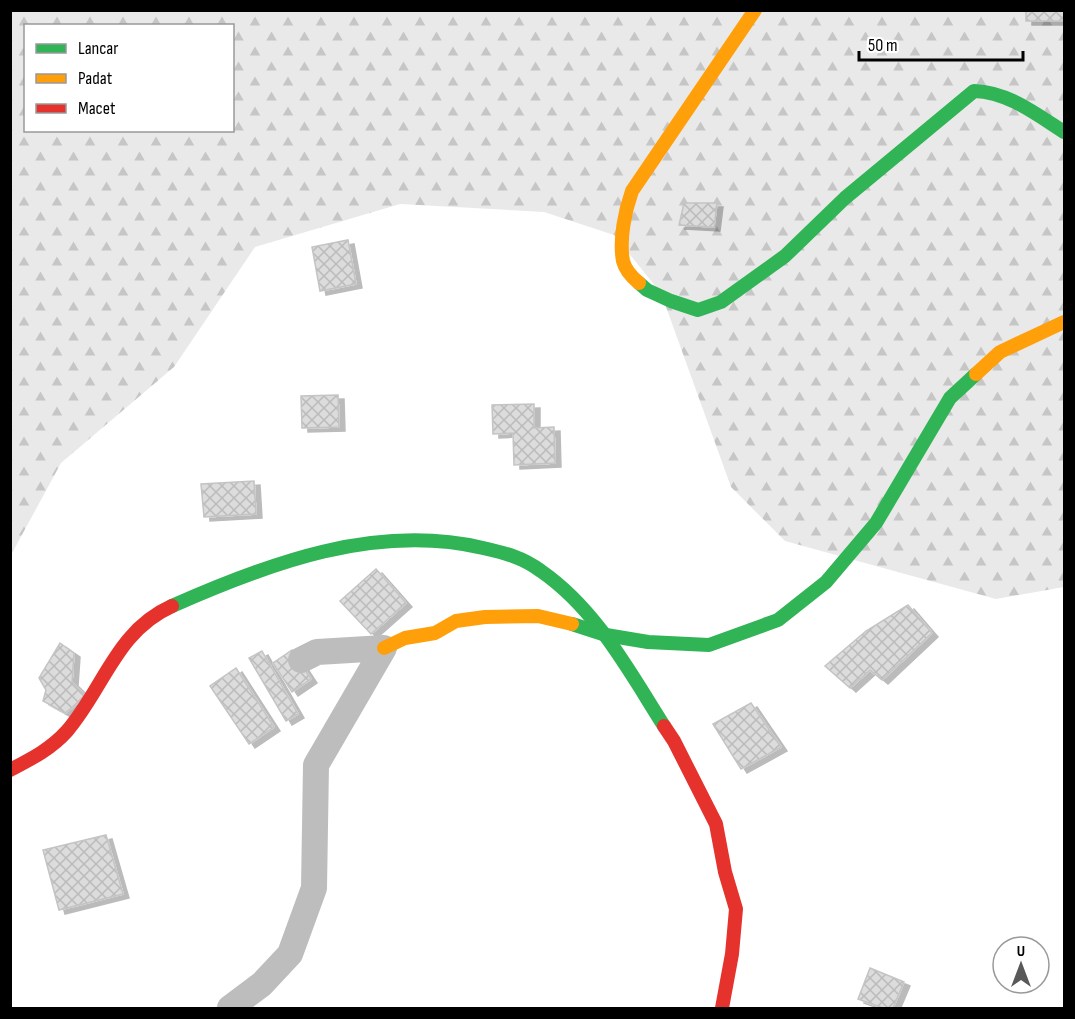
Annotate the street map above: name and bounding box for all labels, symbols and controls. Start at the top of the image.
legend [24,24,234,132]
scale bar [859,24,1022,62]
text: 50 m [868,35,898,56]
text: Lancar [78,38,118,59]
text: Padat [78,68,113,89]
text: Macet [78,98,116,119]
north arrow [991,935,1051,995]
text: U [1017,942,1025,961]

